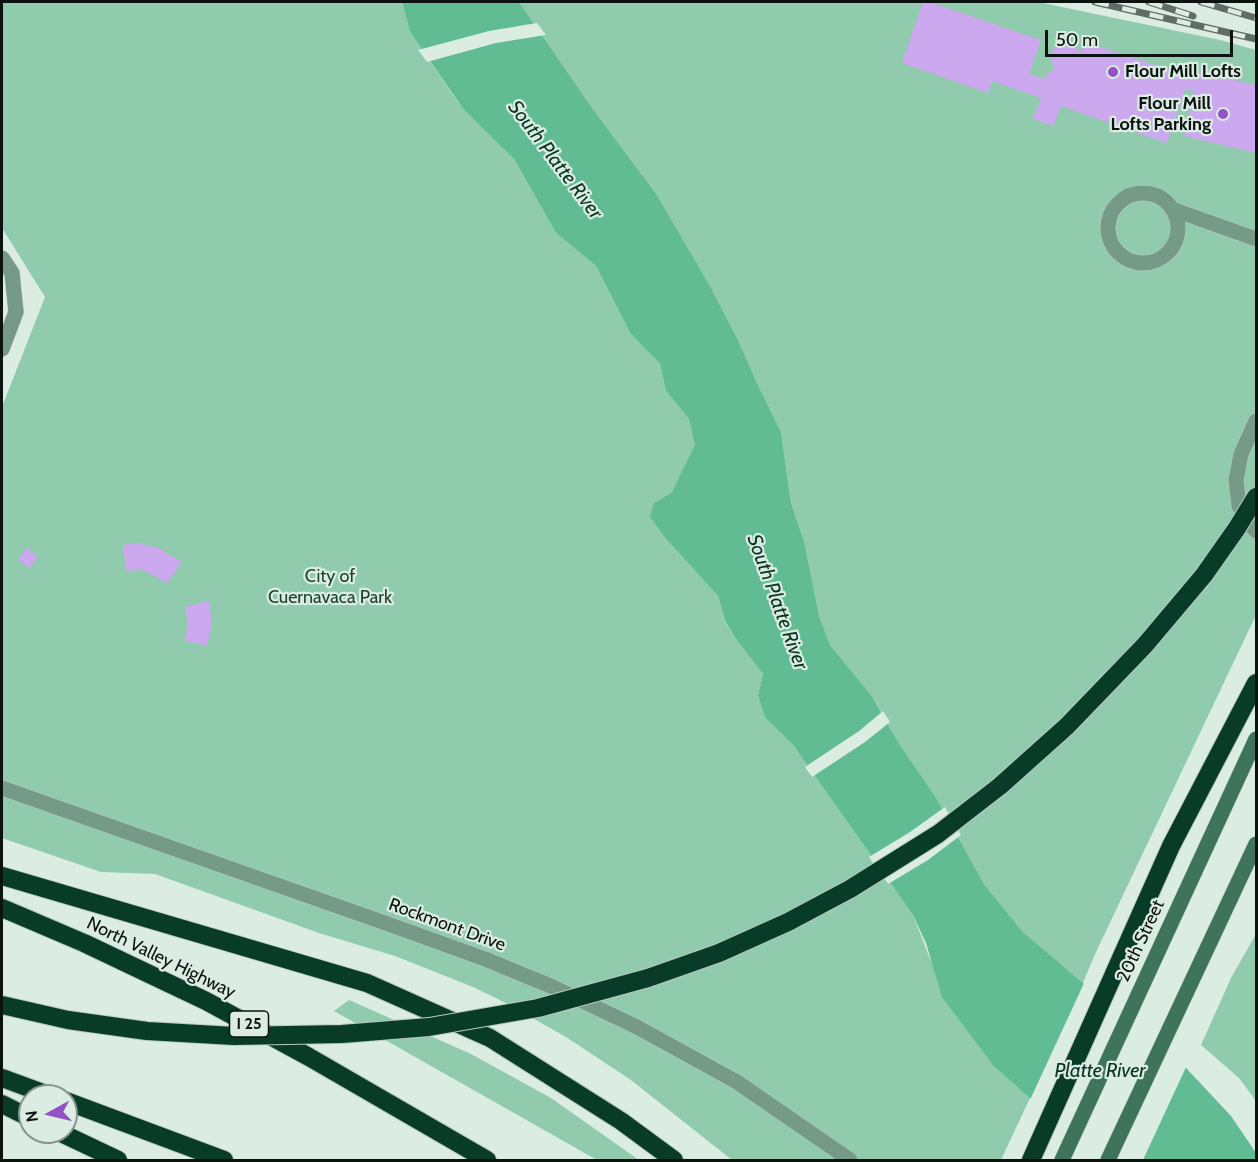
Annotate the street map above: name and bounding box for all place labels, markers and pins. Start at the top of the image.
place label: Flour Mill Lofts [1125,61,1241,83]
marker: Flour Mill Lofts [1106,65,1120,79]
place label: Flour Mill Lofts Parking [1111,93,1211,136]
marker: Flour Mill Lofts Parking [1216,107,1230,121]

